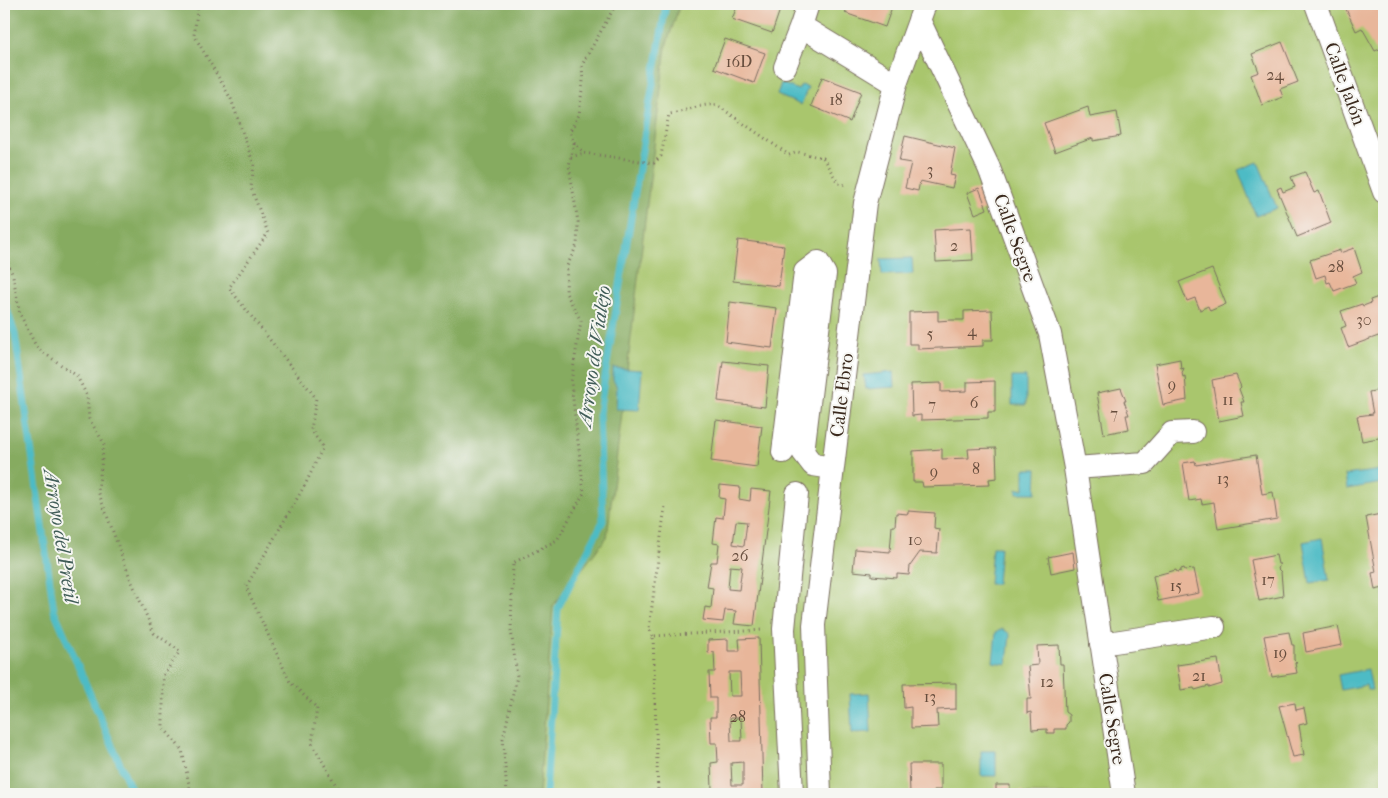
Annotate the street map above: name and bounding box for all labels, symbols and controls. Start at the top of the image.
street label: Calle Jalón [1320,40,1370,128]
house number: 16D [726,52,752,71]
house number: 24 [1266,65,1284,84]
house number: 18 [829,90,843,109]
house number: 3 [927,160,933,179]
street label: Calle Segre [989,191,1041,285]
house number: 2 [950,236,958,255]
house number: 28 [1328,257,1344,276]
water label: Arroyo de Vialejo [572,284,615,431]
house number: 30 [1356,310,1372,329]
house number: 4 [967,321,977,340]
house number: 5 [927,324,934,343]
street label: Calle Ebro [826,351,858,438]
house number: 9 [1168,375,1176,394]
house number: 11 [1222,390,1234,409]
house number: 6 [970,393,979,412]
house number: 7 [928,395,936,414]
house number: 7 [1110,404,1118,423]
house number: 8 [972,459,980,478]
house number: 9 [930,462,938,481]
water label: Arroyo del Pretil [39,464,83,607]
house number: 13 [1217,469,1229,488]
house number: 10 [908,530,922,549]
house number: 26 [732,546,749,565]
house number: 17 [1261,570,1275,589]
house number: 15 [1170,576,1182,595]
house number: 19 [1273,643,1287,662]
house number: 21 [1192,666,1206,685]
house number: 12 [1040,672,1054,691]
street label: Calle Segre [1094,672,1130,766]
house number: 13 [924,687,936,706]
house number: 28 [730,707,746,726]

